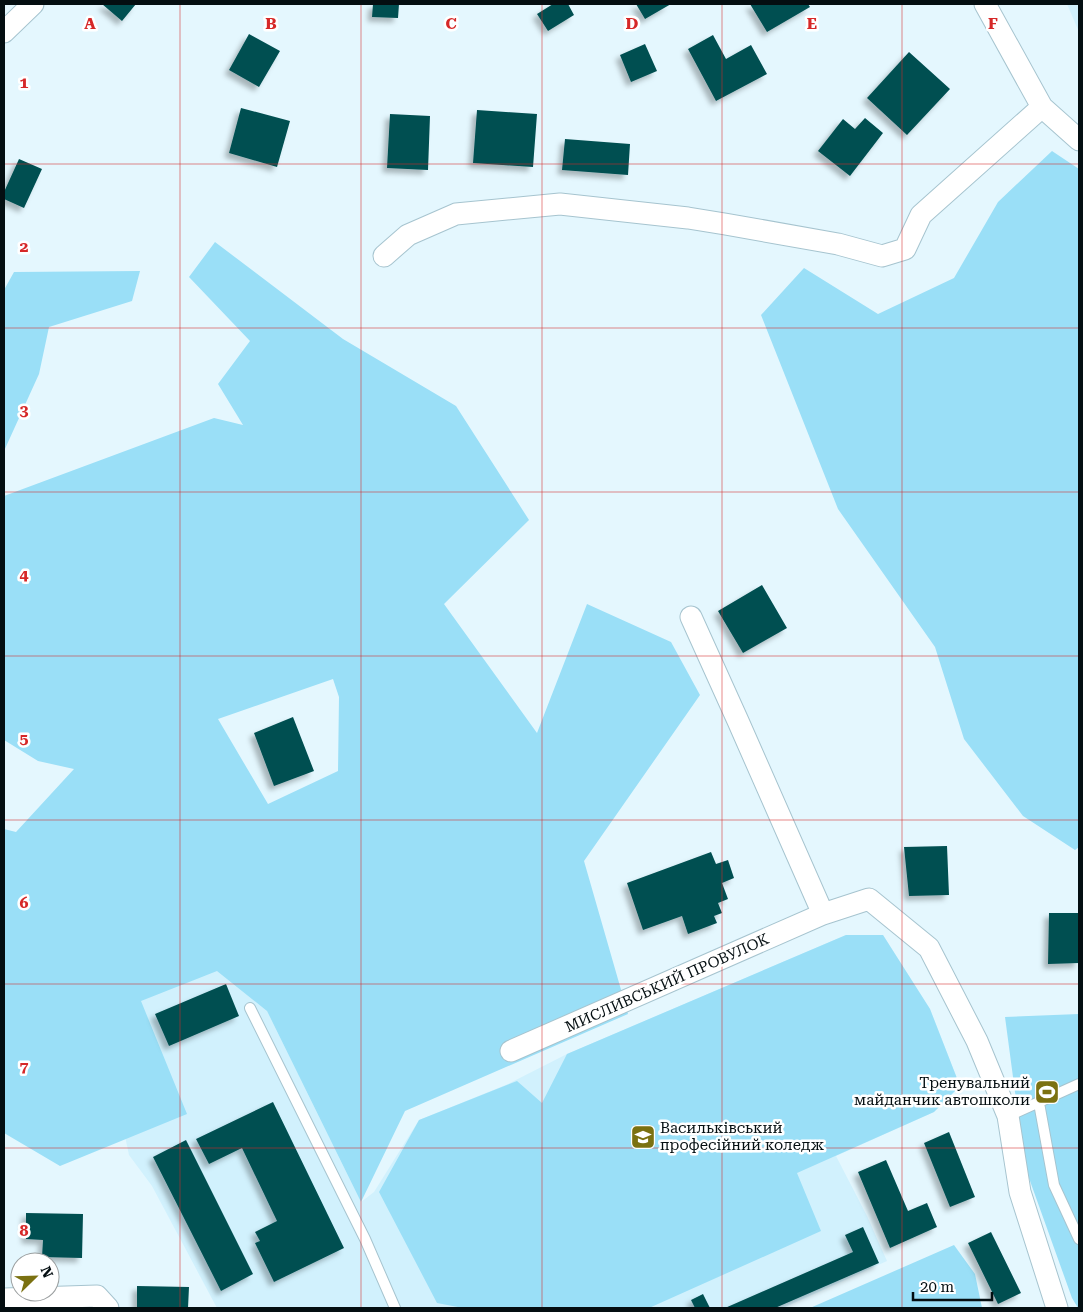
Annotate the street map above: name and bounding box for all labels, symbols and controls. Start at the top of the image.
text: A [84,14,96,33]
text: B [265,14,277,33]
text: C [445,14,457,33]
text: D [626,14,639,33]
text: E [807,14,817,33]
text: F [988,14,998,33]
text: 1 [20,73,29,92]
text: 2 [20,237,29,256]
text: 3 [20,401,29,420]
text: 4 [20,565,29,584]
text: 5 [20,729,29,748]
text: 6 [20,893,29,912]
street label: МИСЛИВСЬКИЙ ПРОВУЛОК [562,930,772,1036]
text: 7 [20,1057,29,1076]
place label: Тренувальний майданчик автошколи [854,1074,1030,1109]
sports icon: Тренувальний майданчик автошколи [1034,1079,1060,1105]
place label: Васильківський професійний коледж [660,1119,824,1154]
school or university icon: Васильківський професійний коледж [630,1124,656,1150]
text: 8 [20,1221,29,1240]
north arrow [10,1252,60,1302]
text: N [37,1264,57,1280]
scale bar [913,1270,992,1302]
text: 20 m [920,1278,955,1296]

